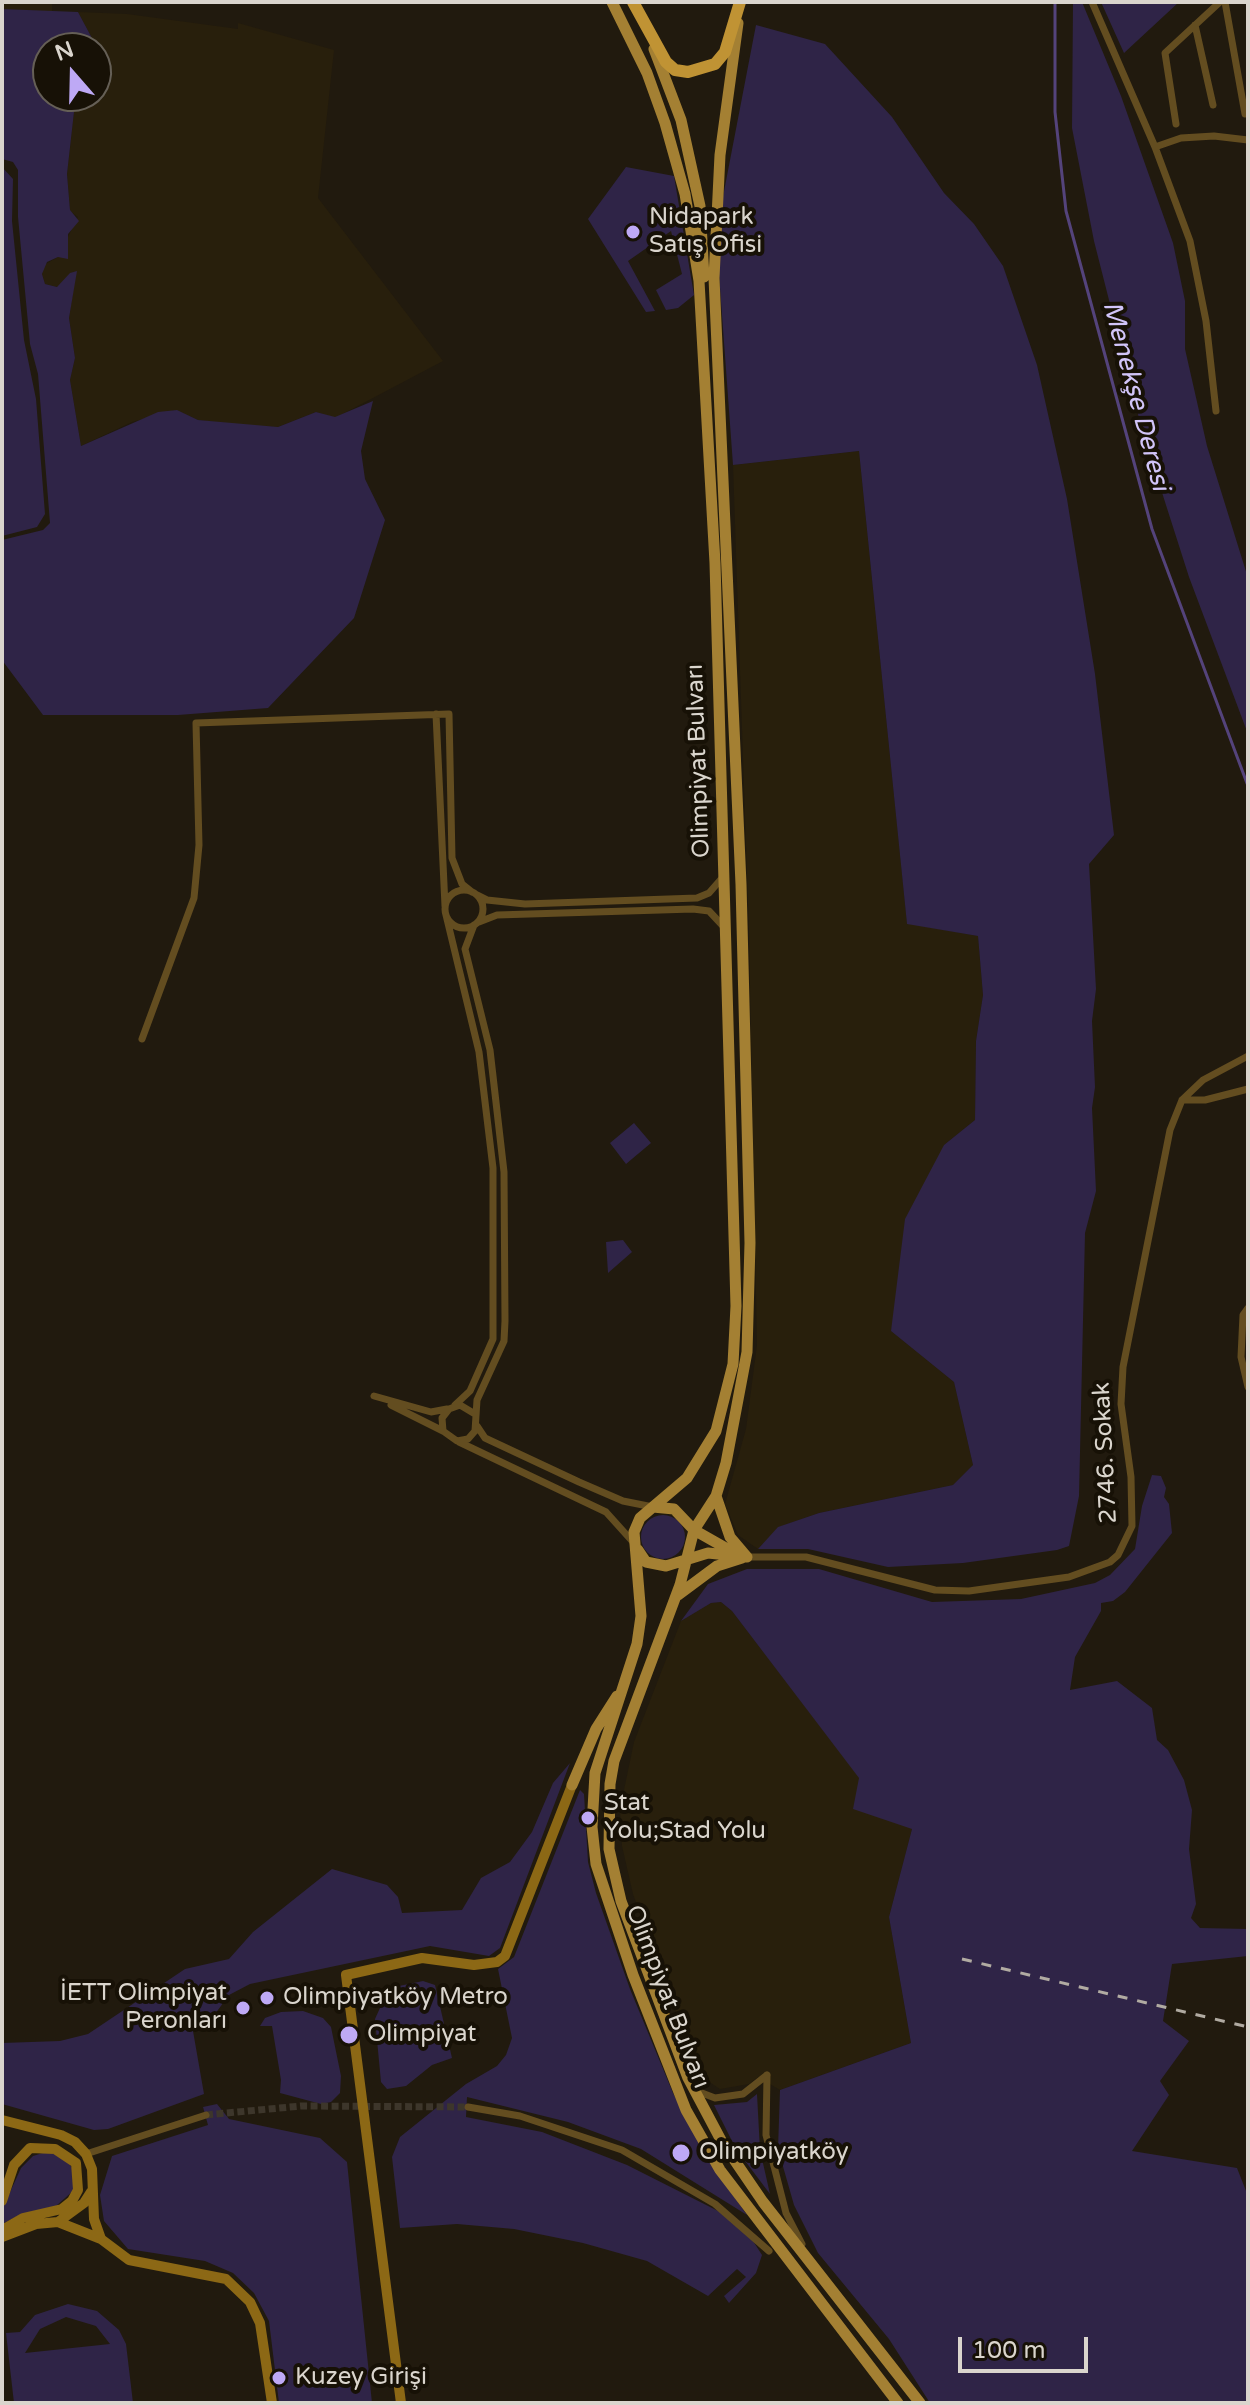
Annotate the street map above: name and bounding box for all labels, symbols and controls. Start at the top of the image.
north arrow [32,32,112,112]
text: N [52,36,77,67]
place label: Nidapark Satış Ofisi [649,204,762,260]
marker: Nidapark Satış Ofisi [624,223,642,241]
water label: Menekşe Deresi [1095,298,1175,494]
street label: Olimpiyat Bulvarı [681,664,717,858]
street label: 2746. Sokak [1088,1382,1124,1524]
place label: Stat Yolu;Stad Yolu [604,1790,766,1846]
marker: Stat Yolu;Stad Yolu [579,1809,597,1827]
street label: Olimpiyat Bulvarı [619,1901,715,2093]
place label: İETT Olimpiyat Peronları [60,1980,227,2036]
place label: Olimpiyatköy Metro [283,1984,508,2012]
marker: Olimpiyatköy Metro [258,1989,276,2007]
marker: İETT Olimpiyat Peronları [234,1999,252,2017]
place label: Olimpiyat [367,2021,476,2049]
marker: Olimpiyat [338,2024,360,2046]
place label: Olimpiyatköy [699,2139,849,2167]
marker: Olimpiyatköy [670,2142,692,2164]
scale bar [962,2321,1092,2371]
text: 100 m [972,2336,1046,2365]
place label: Kuzey Girişi [295,2364,427,2392]
marker: Kuzey Girişi [270,2369,288,2387]

